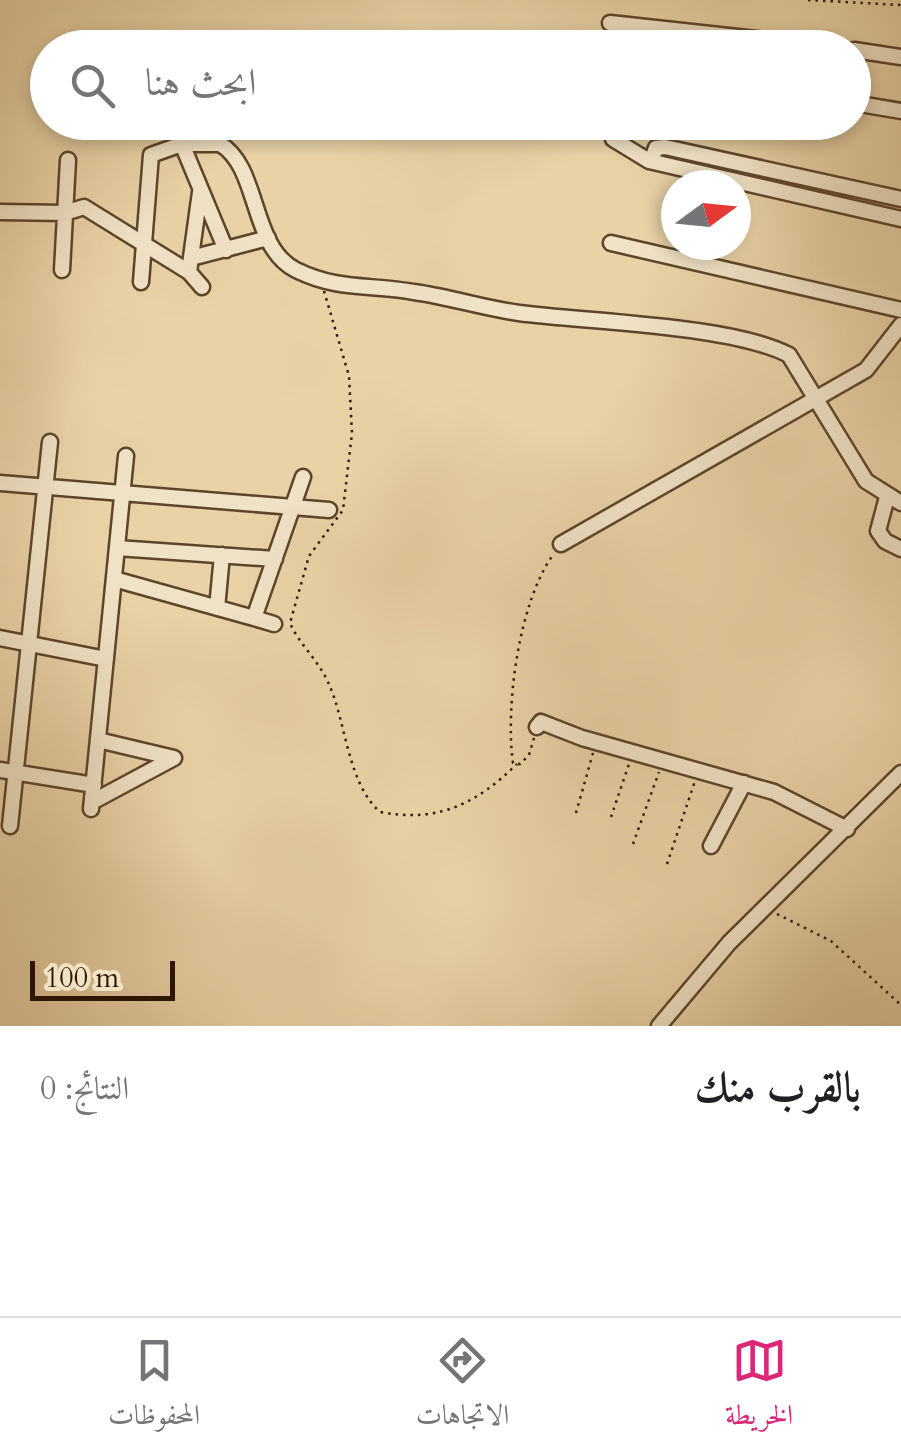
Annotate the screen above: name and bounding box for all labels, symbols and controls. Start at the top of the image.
search box [30,30,871,140]
text: ابحث هنا [145,57,257,109]
icon: search [65,58,120,113]
north arrow [661,170,751,260]
scale bar [30,956,175,1000]
text: 100 m [45,959,119,997]
text: بالقرب منك [694,1059,861,1116]
text: النتائج: 0 [40,1067,129,1111]
tab: المحفوظات [108,1333,200,1442]
tab: الاتجاهات [416,1333,509,1442]
tab: الخريطة [725,1333,793,1442]

